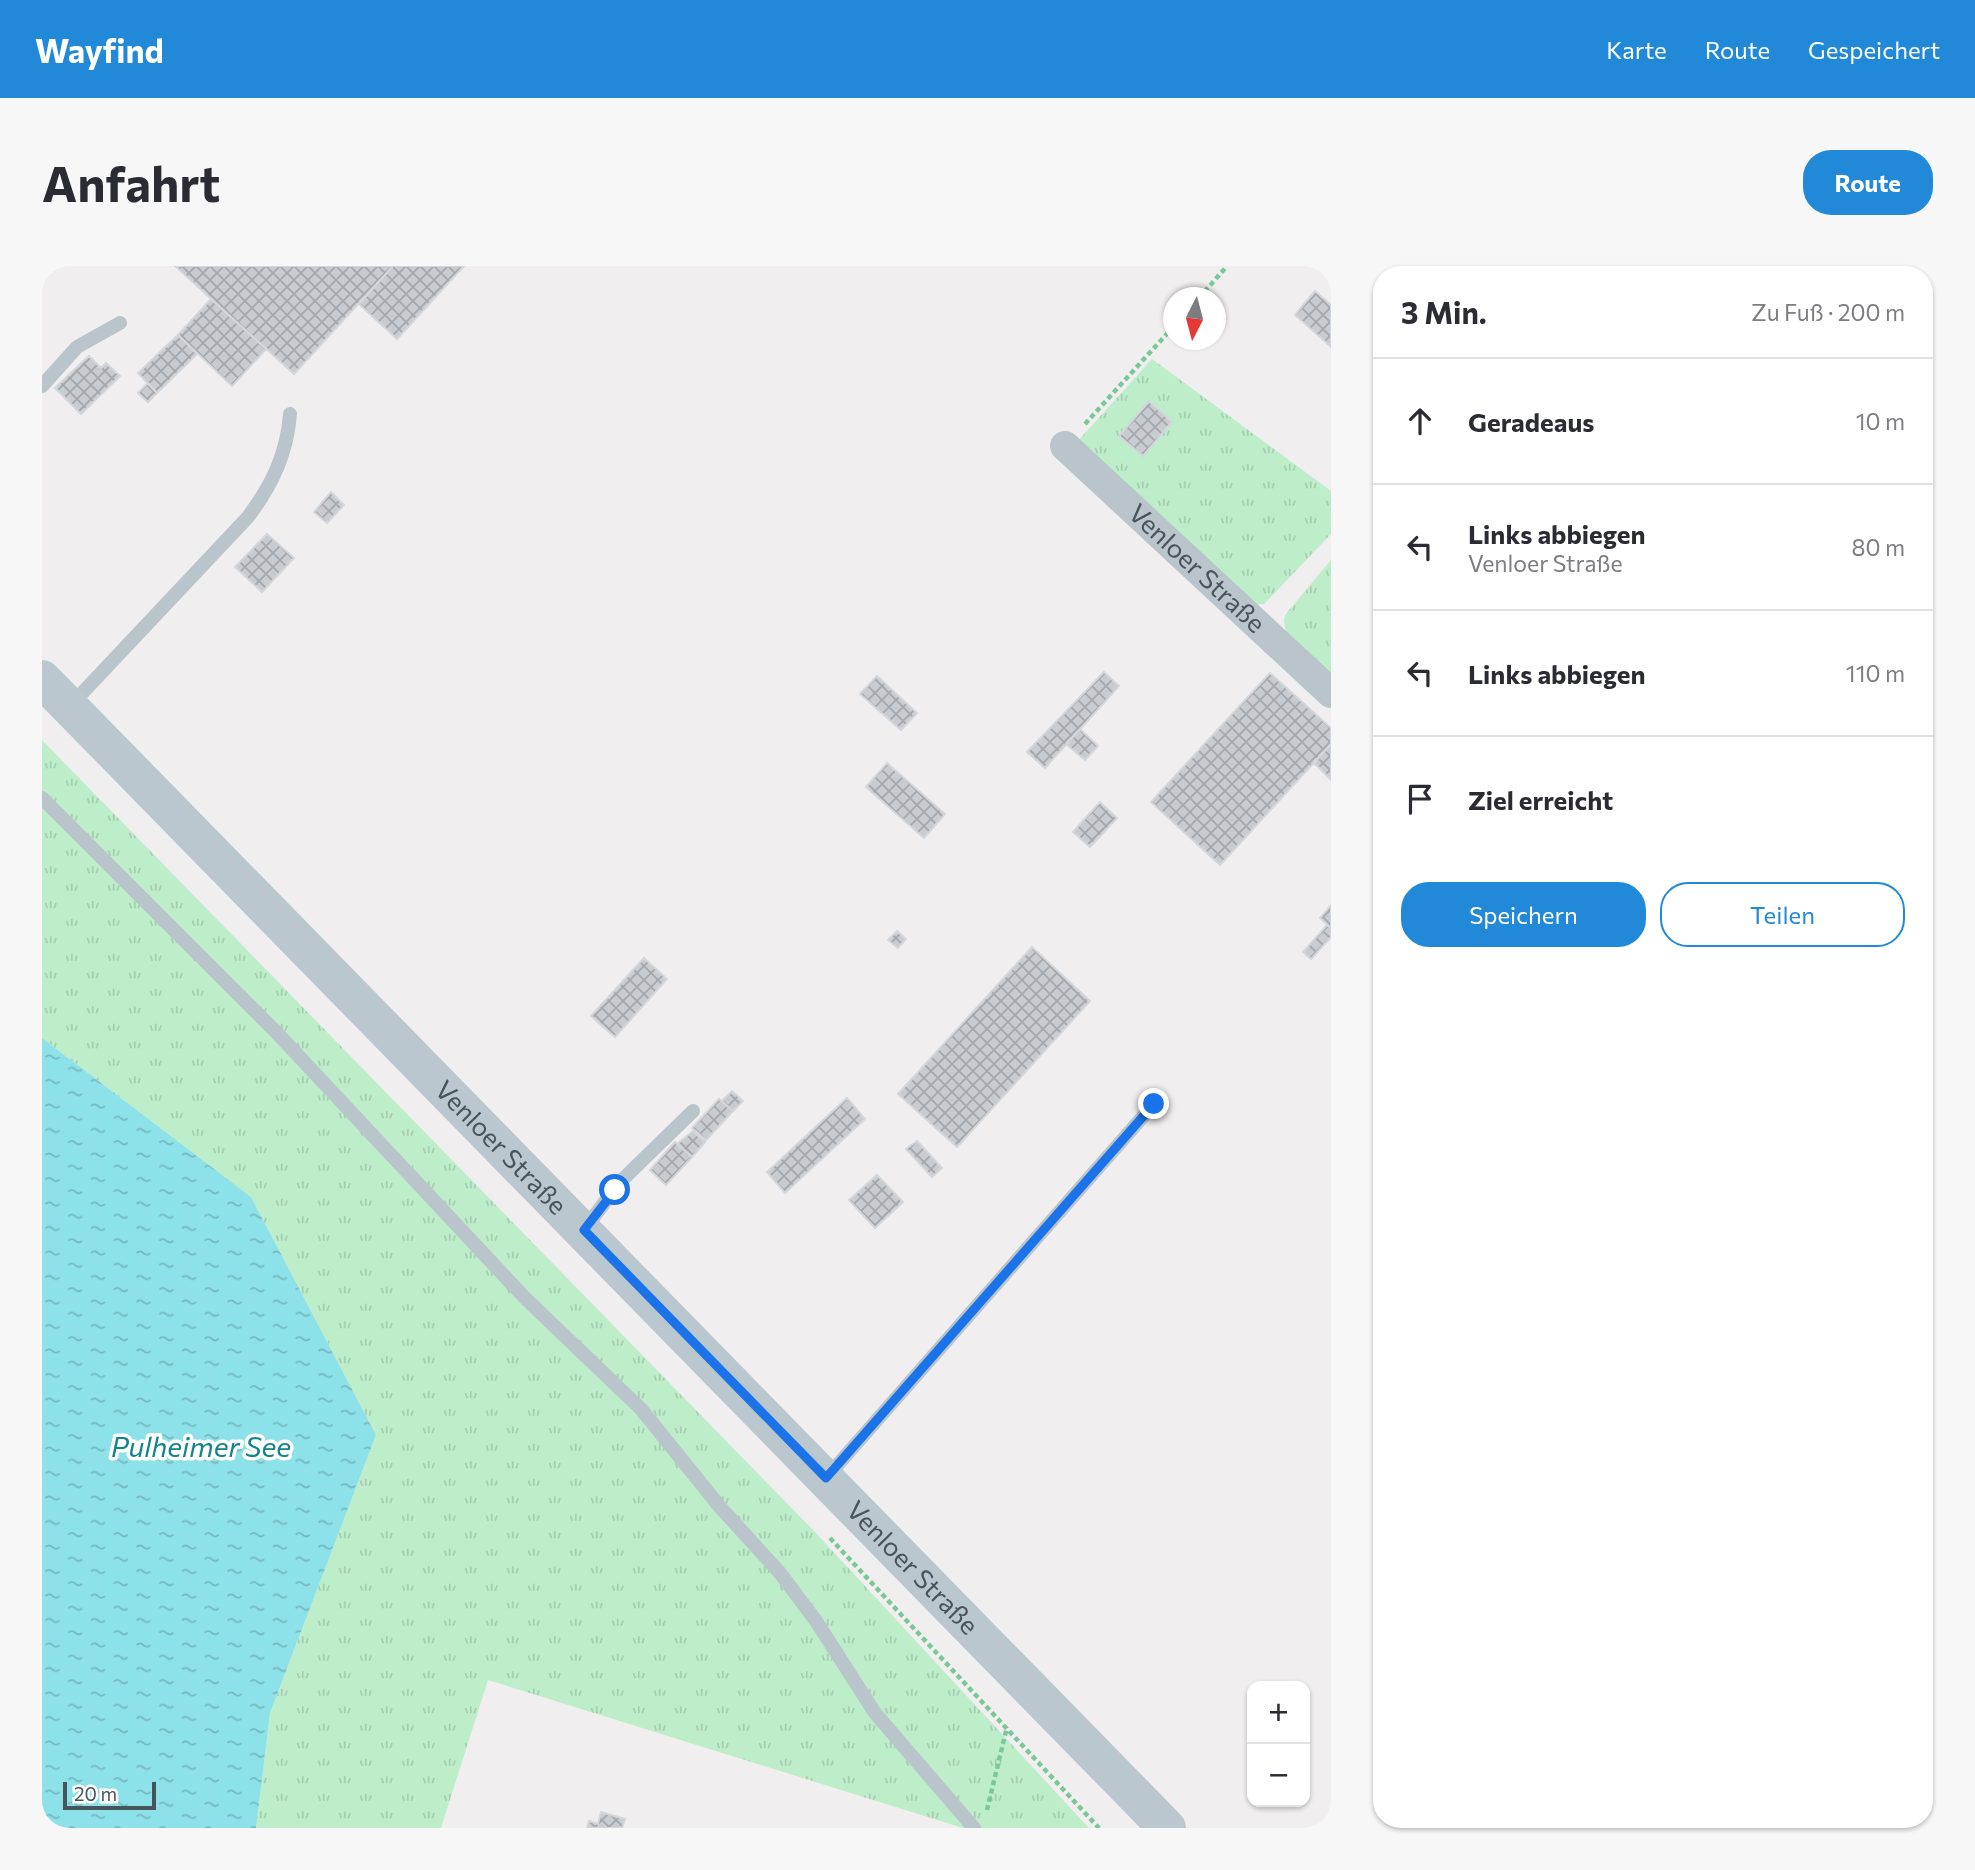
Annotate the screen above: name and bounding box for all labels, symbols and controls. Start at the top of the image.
text: Wayfind [35,29,164,70]
text: Karte [1606,35,1667,64]
text: Route [1705,35,1770,64]
text: Gespeichert [1808,35,1940,64]
button: Route [1803,150,1933,215]
text: Anfahrt [42,152,220,212]
north arrow [1163,287,1226,350]
text: 3 Min. [1401,293,1487,330]
text: Zu Fuß · 200 m [1751,298,1905,326]
icon: ahead [1401,402,1439,440]
text: Geradeaus [1468,406,1594,437]
text: 10 m [1856,407,1905,435]
street label: Venloer Straße [1123,497,1273,638]
text: Links abbiegen [1468,518,1646,549]
icon: left [1401,528,1439,566]
text: 80 m [1852,533,1905,561]
text: Venloer Straße [1468,549,1623,577]
icon: left [1401,654,1439,692]
text: Links abbiegen [1468,658,1646,689]
text: 110 m [1846,659,1905,687]
icon: arrive [1401,780,1439,818]
text: Ziel erreicht [1468,784,1613,815]
button: Speichern [1401,882,1646,947]
button: Teilen [1660,882,1905,947]
street label: Venloer Straße [430,1073,574,1220]
route end [1138,1088,1169,1119]
route start [599,1174,630,1205]
water label: Pulheimer See [111,1429,291,1463]
street label: Venloer Straße [841,1494,986,1640]
map controls [1247,1681,1310,1807]
button: + [1247,1681,1310,1744]
button: − [1247,1744,1310,1807]
scale bar [63,1779,156,1811]
text: 20 m [74,1782,117,1805]

